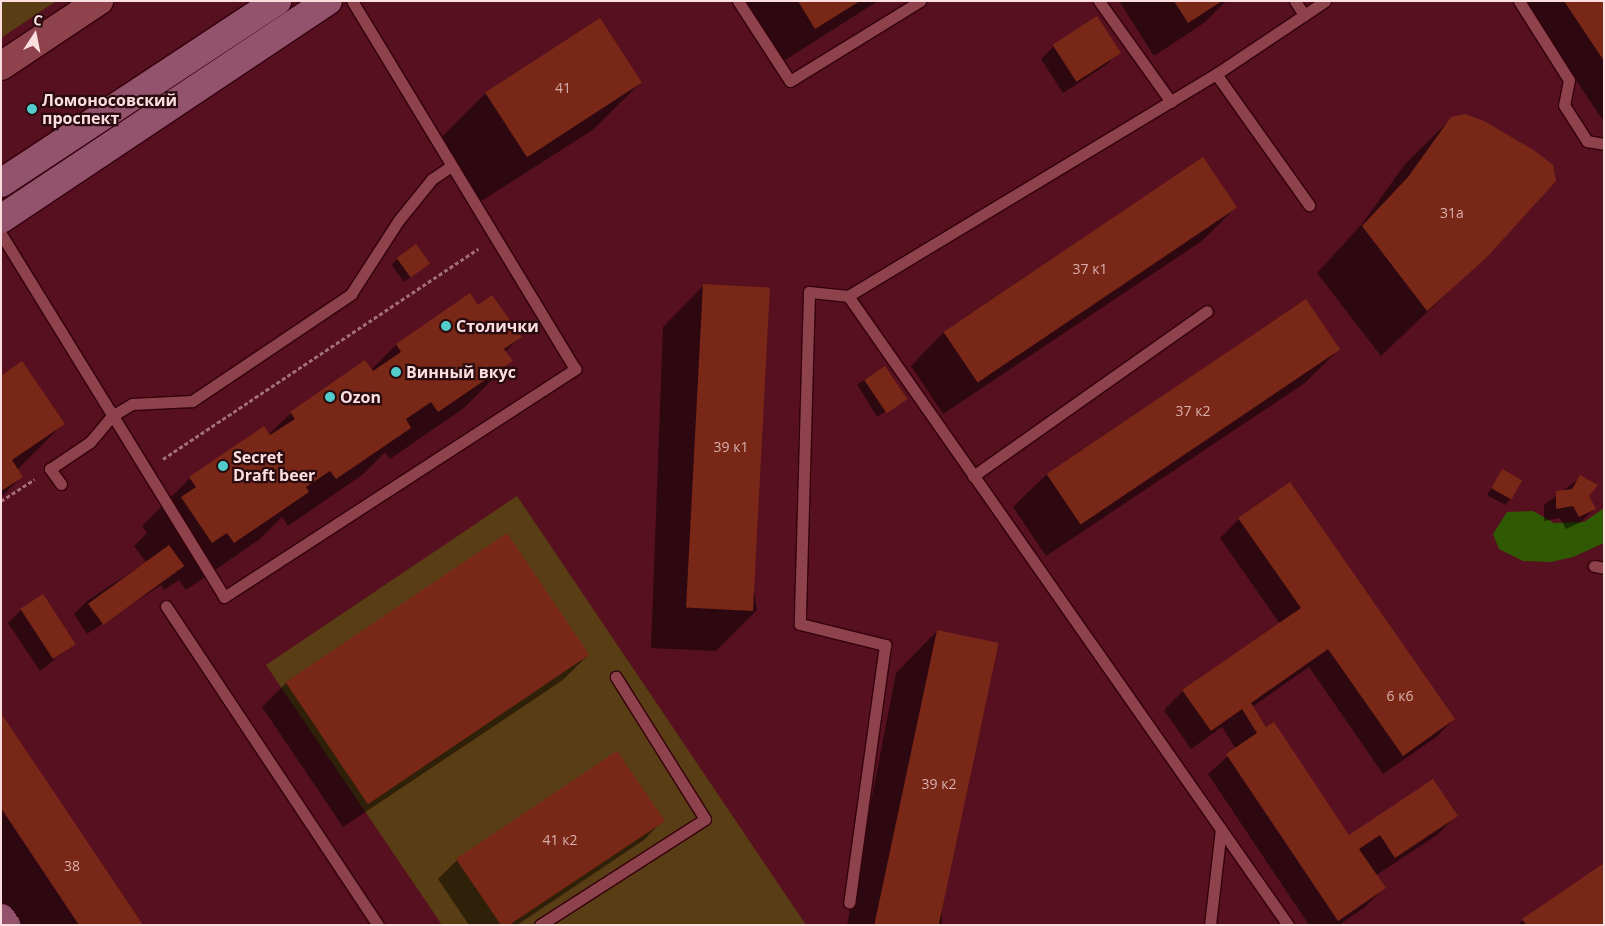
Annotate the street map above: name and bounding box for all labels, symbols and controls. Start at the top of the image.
north arrow [10,10,60,60]
text: С [32,10,44,30]
house number: 41 [555,80,571,96]
place label: Ломоносовский проспект [42,90,177,128]
marker: Ломоносовский проспект [26,103,38,115]
house number: 31а [1440,205,1464,221]
house number: 37 к1 [1073,261,1107,277]
place label: Столички [456,316,539,336]
marker: Столички [440,320,452,332]
place label: Винный вкус [406,362,516,382]
marker: Винный вкус [390,366,402,378]
place label: Ozon [340,387,381,407]
marker: Ozon [324,391,336,403]
house number: 37 к2 [1176,403,1210,419]
house number: 39 к1 [714,439,748,455]
place label: Secret Draft beer [233,447,315,485]
marker: Secret Draft beer [217,460,229,472]
house number: 6 к6 [1387,688,1413,704]
house number: 39 к2 [922,776,956,792]
house number: 41 к2 [543,832,577,848]
house number: 38 [64,858,80,874]

